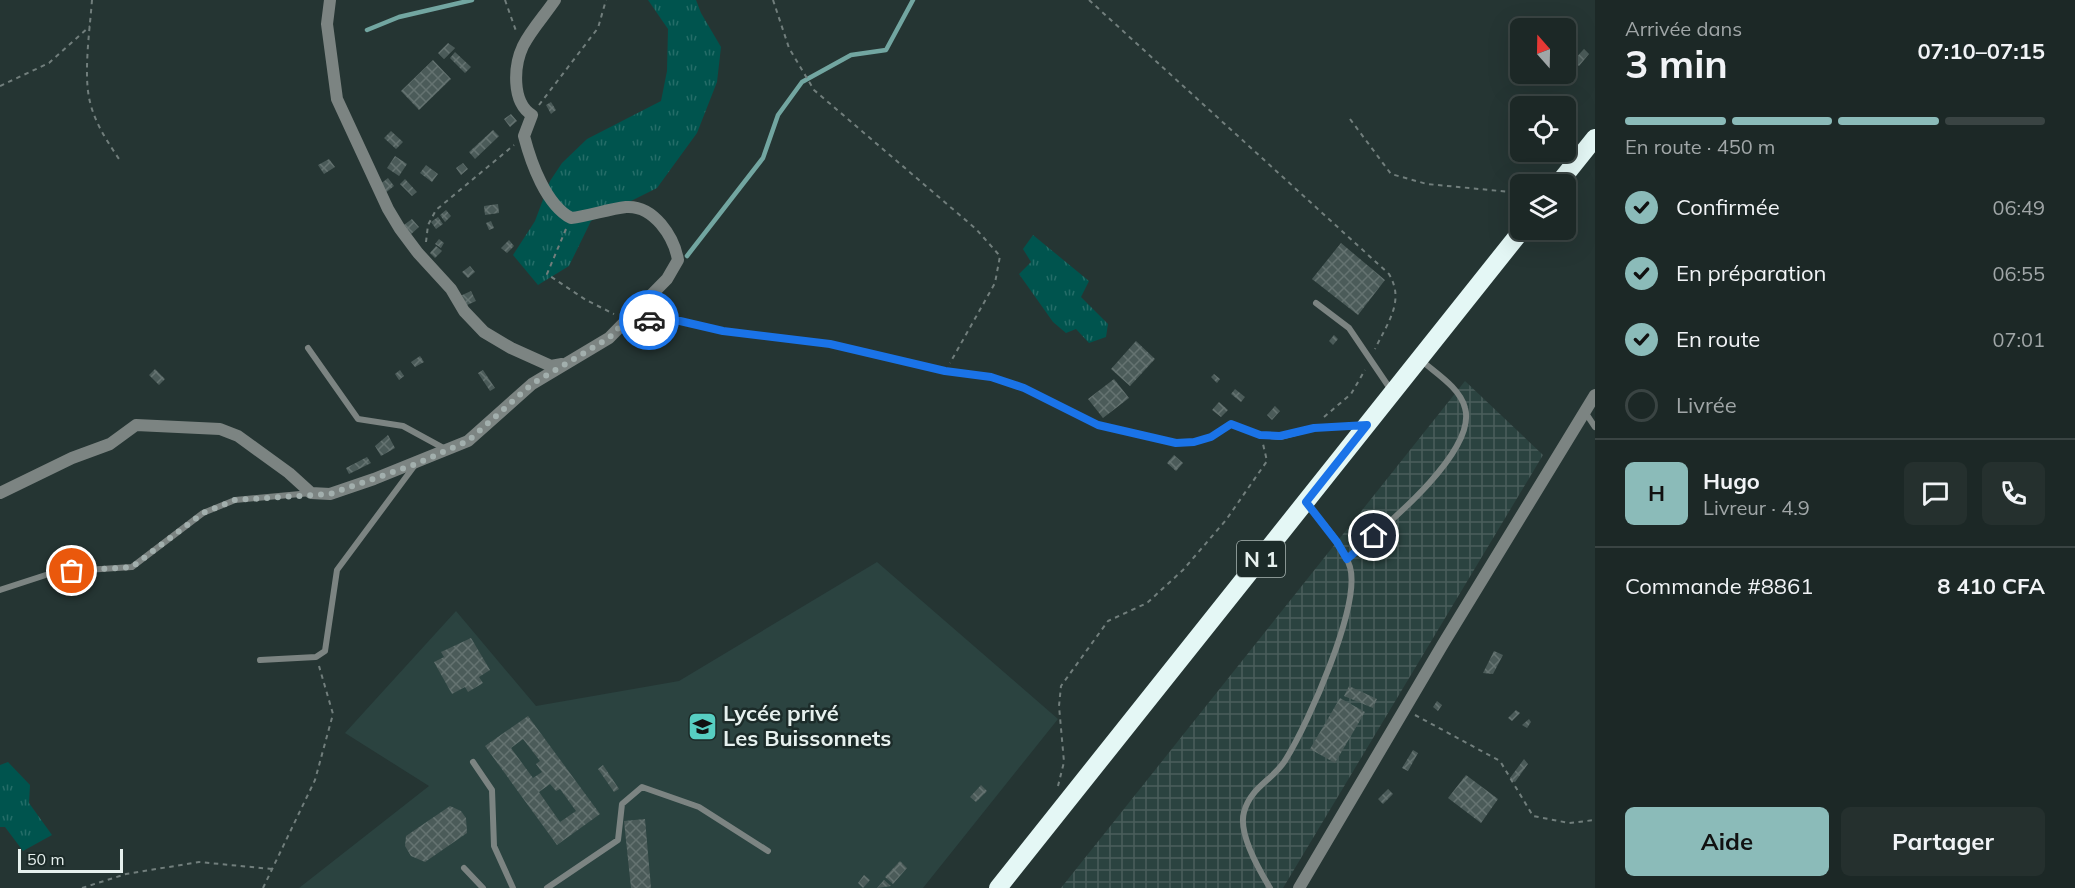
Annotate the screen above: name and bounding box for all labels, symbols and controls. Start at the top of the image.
text: Arrivée dans [1625,16,1742,41]
north arrow [1510,18,1576,84]
map controls [1510,18,1576,240]
text: 07:10–07:15 [1917,37,2045,65]
text: 3 min [1625,39,1728,88]
button: locate [1510,96,1576,162]
text: En route · 450 m [1625,134,1775,159]
button: layers [1510,174,1576,240]
icon: check [1625,191,1658,224]
text: Confirmée [1676,193,1780,221]
text: 06:49 [1992,195,2045,220]
icon: check [1625,257,1658,290]
text: En préparation [1676,259,1826,287]
text: 06:55 [1992,261,2045,286]
courier [619,290,679,350]
icon: car [633,304,666,337]
icon: check [1625,323,1658,356]
text: En route [1676,325,1760,353]
text: 07:01 [1992,327,2045,352]
text: Livrée [1676,391,1737,419]
button: chat [1904,462,1967,525]
button: phone [1982,462,2045,525]
text: Hugo [1703,467,1760,495]
text: H [1648,479,1665,507]
text: Livreur · 4.9 [1703,495,1810,520]
pin [1348,510,1399,561]
icon: home [1357,519,1390,552]
road number: N 1 [1237,541,1285,577]
pin [46,545,97,596]
icon: bag [55,554,88,587]
text: Commande #8861 [1625,572,1813,600]
text: 8 410 CFA [1937,572,2045,600]
place label: Lycée privé Les Buissonnets [723,699,891,752]
school or university icon: Lycée privé Les Buissonnets [686,710,718,742]
button: Aide [1625,807,1829,876]
button: Partager [1841,807,2045,876]
scale bar [18,846,123,874]
text: 50 m [27,849,64,869]

